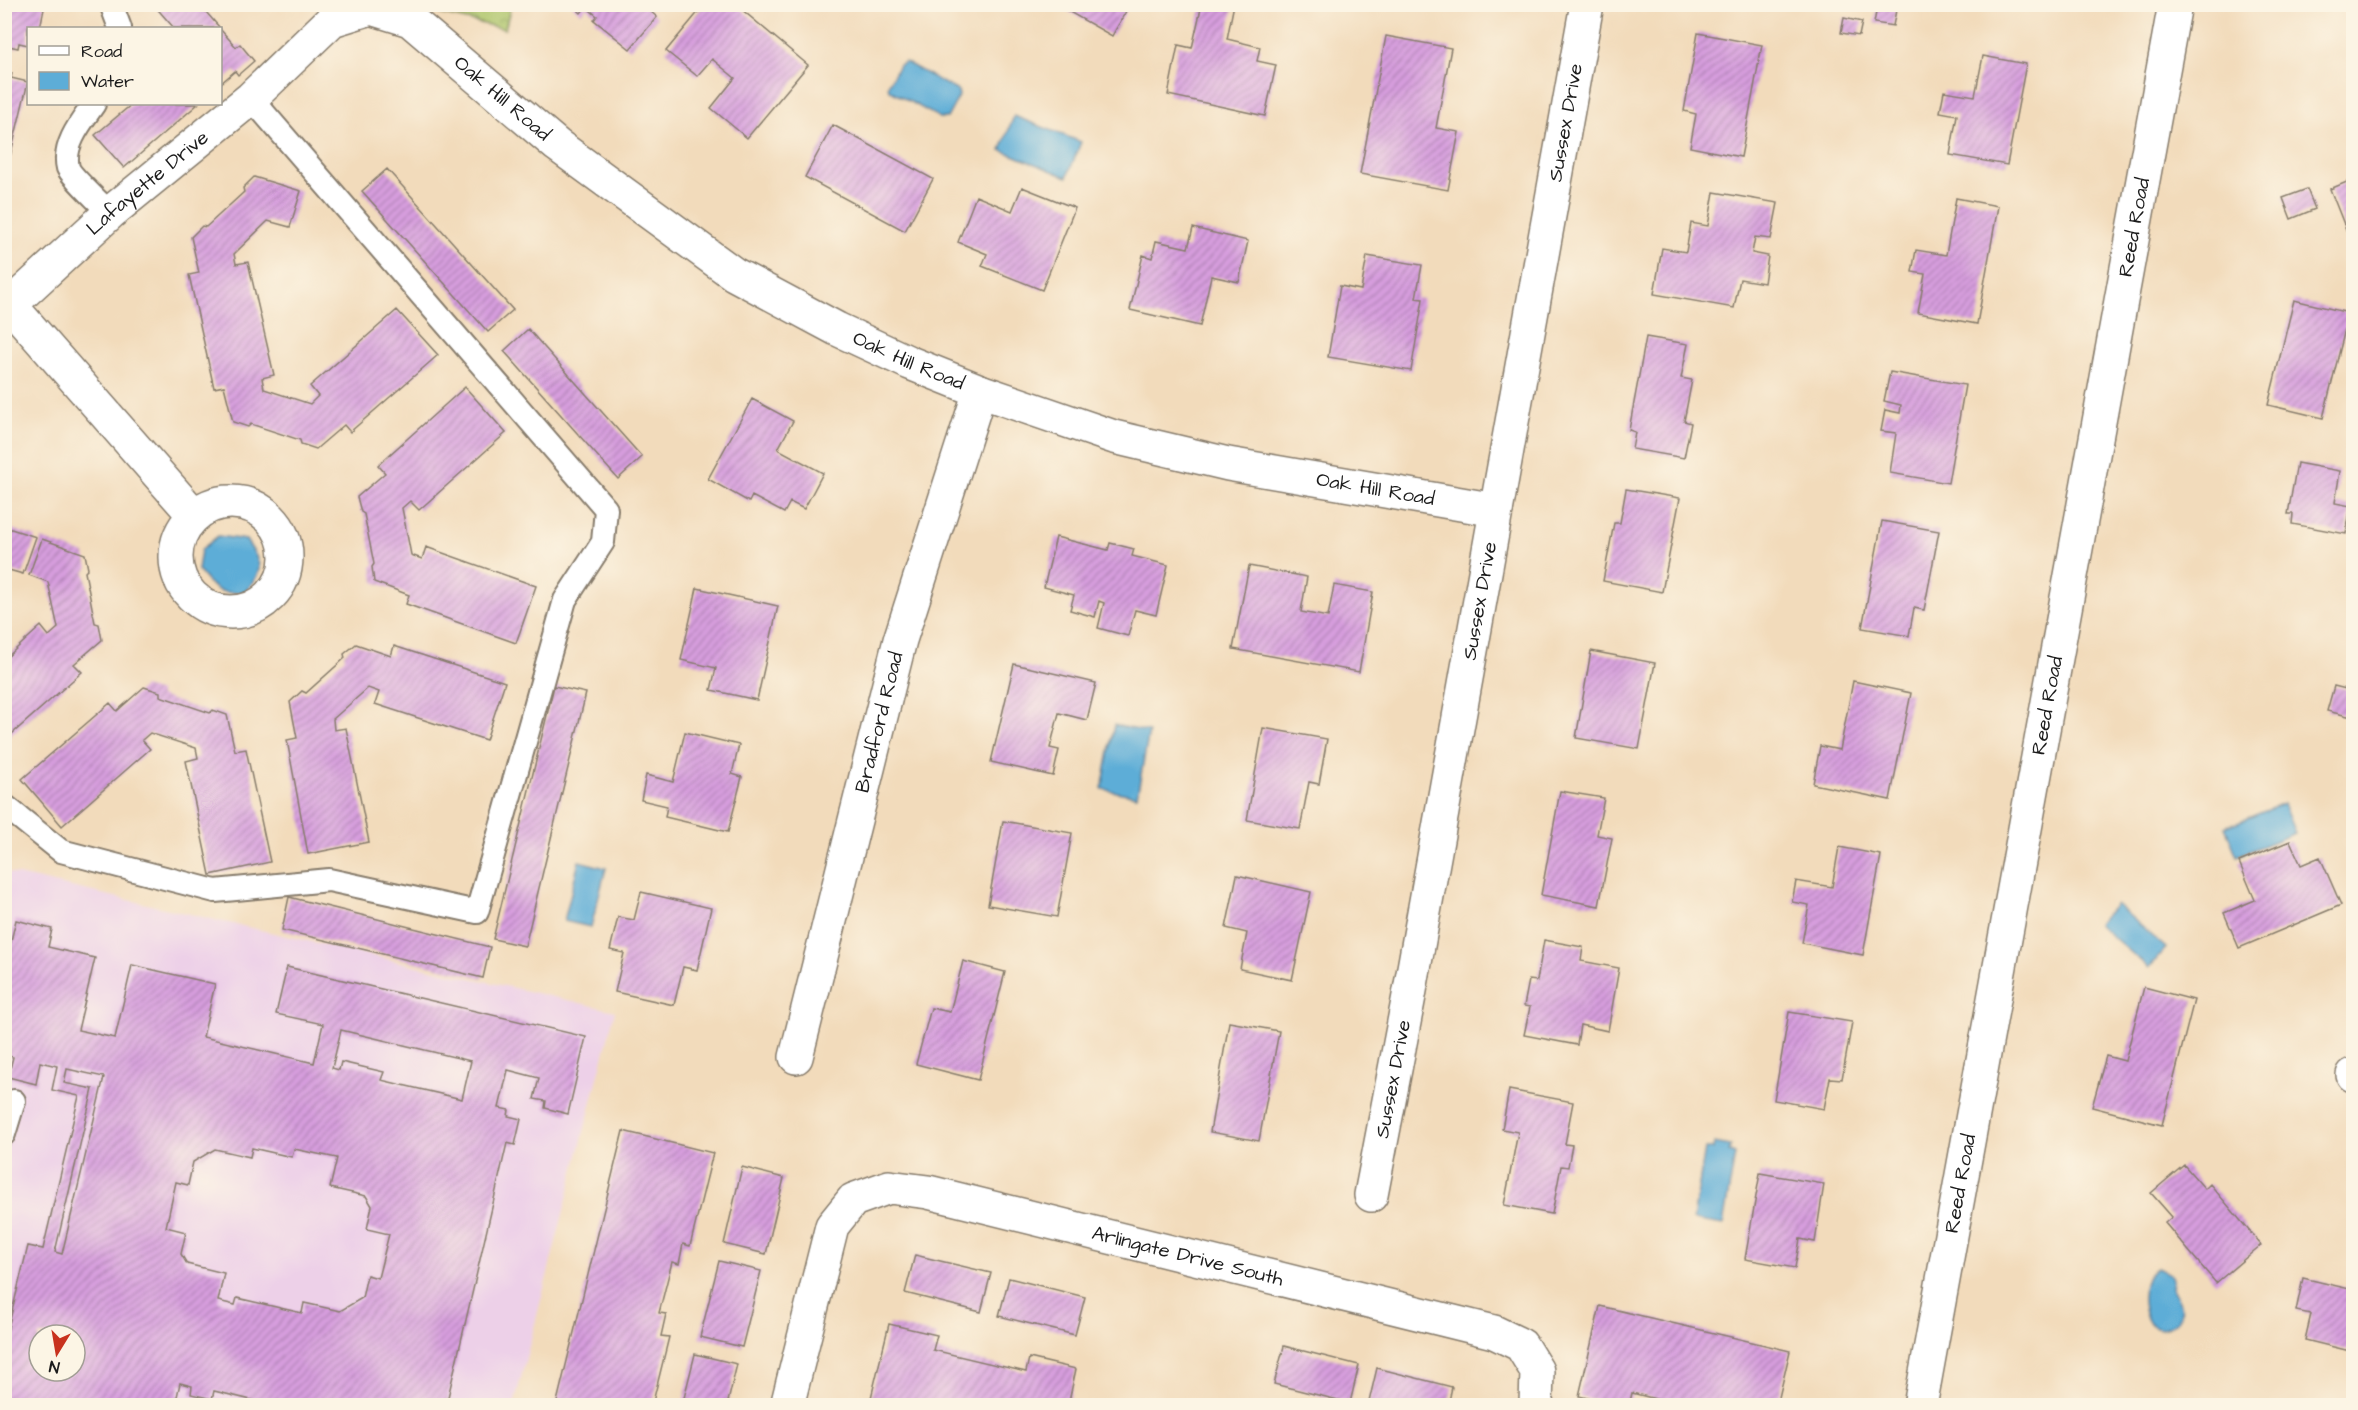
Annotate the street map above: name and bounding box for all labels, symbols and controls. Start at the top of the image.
legend [27,27,222,105]
text: Road [81,39,122,64]
street label: Oak Hill Road [448,49,557,148]
street label: Sussex Drive [1541,61,1590,184]
text: Water [81,69,134,94]
street label: Lafayette Drive [80,124,215,242]
street label: Reed Road [2112,176,2157,279]
street label: Oak Hill Road [848,324,969,397]
street label: Oak Hill Road [1314,465,1437,513]
street label: Sussex Drive [1456,539,1504,662]
street label: Bradford Road [848,649,911,796]
street label: Reed Road [2025,654,2070,757]
street label: Sussex Drive [1368,1018,1418,1140]
street label: Reed Road [1938,1132,1983,1235]
street label: Arlingate Drive South [1089,1219,1286,1293]
north arrow [27,1323,87,1383]
text: N [47,1355,61,1378]

